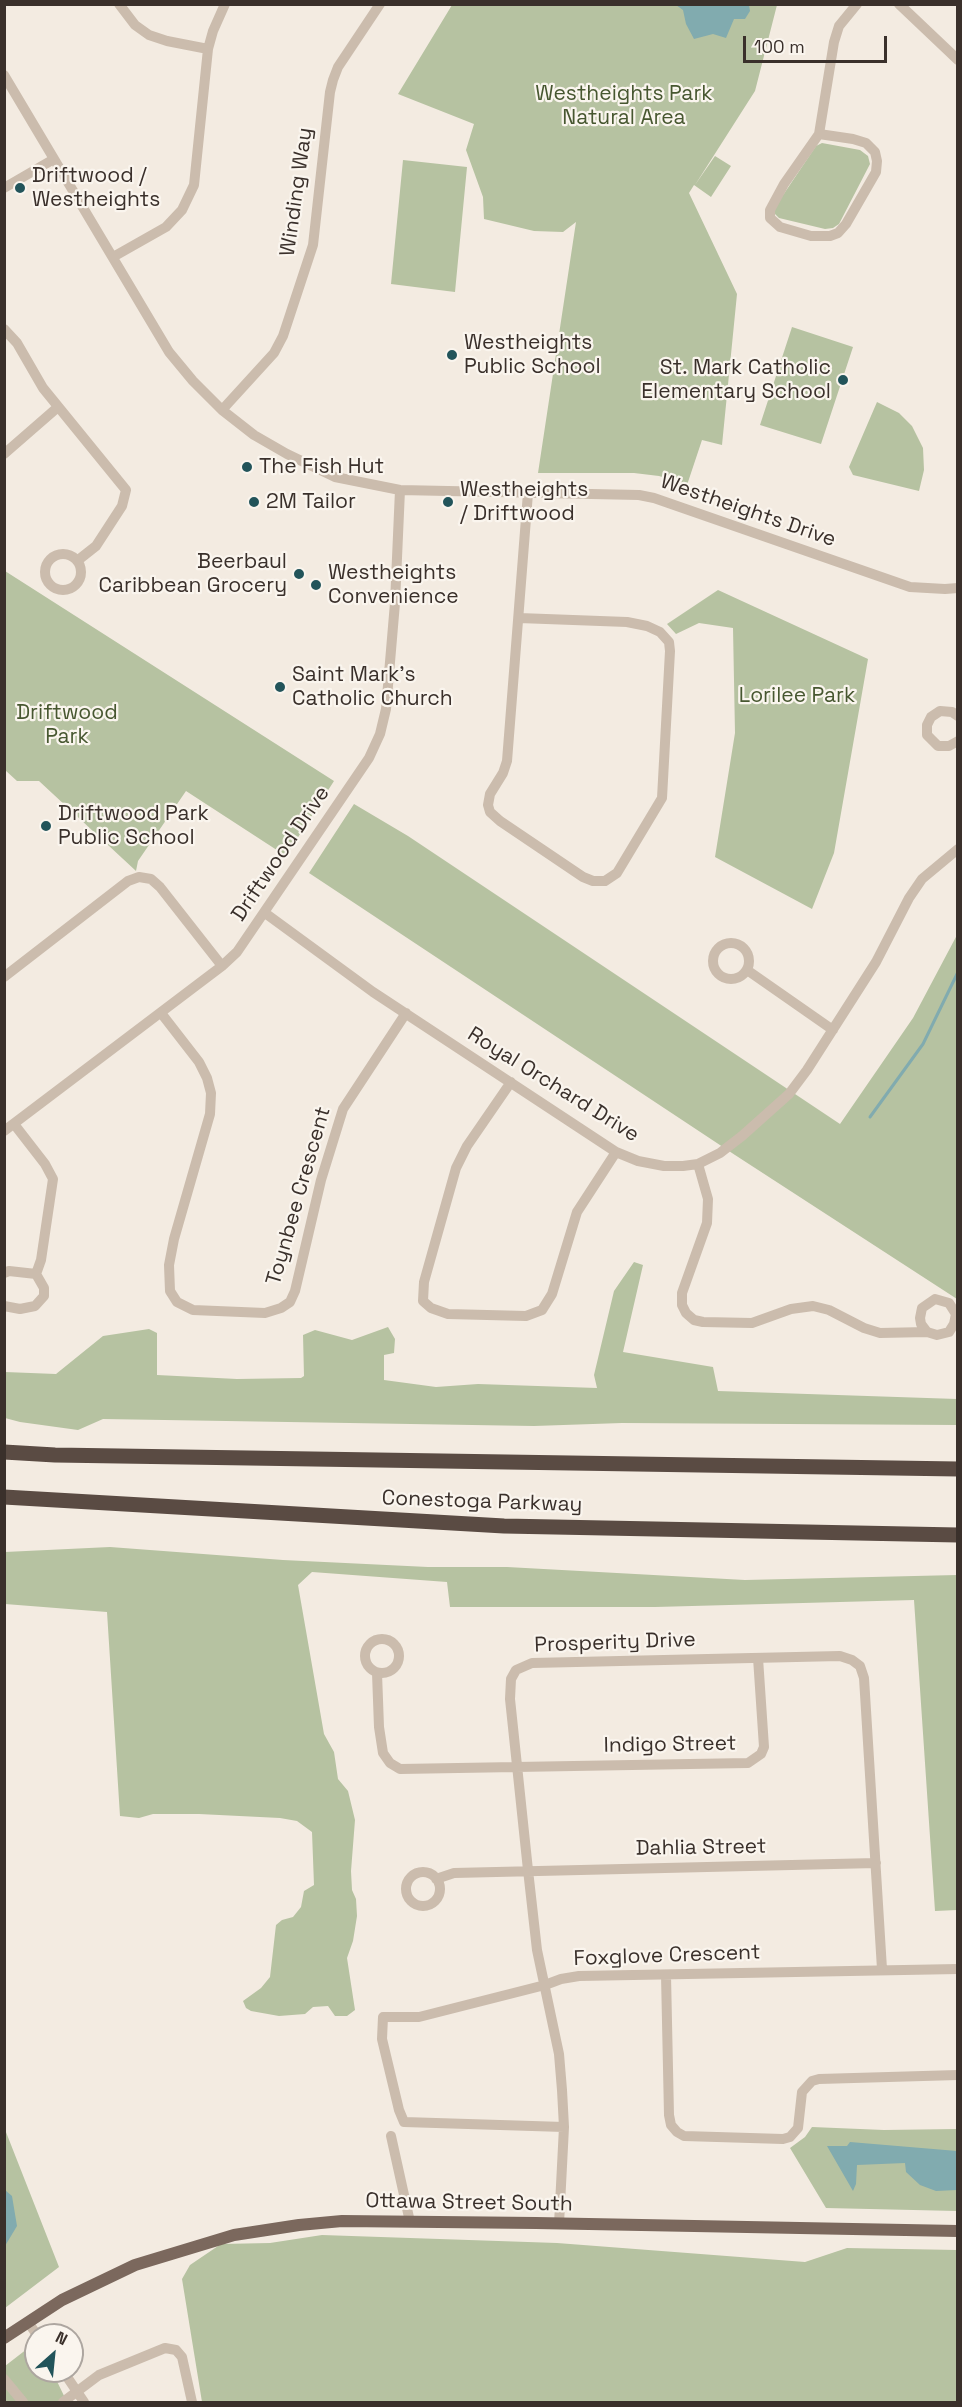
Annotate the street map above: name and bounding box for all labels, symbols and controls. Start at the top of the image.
scale bar [746,24,890,62]
text: 100 m [754,35,805,58]
park label: Westheights Park Natural Area [535,81,713,131]
street label: Winding Way [276,126,318,258]
place label: Driftwood / Westheights [32,163,160,213]
marker: Driftwood / Westheights [13,181,27,195]
place label: Westheights Public School [464,330,601,380]
marker: Westheights Public School [445,348,459,362]
place label: St. Mark Catholic Elementary School [641,355,831,405]
marker: St. Mark Catholic Elementary School [836,373,850,387]
place label: The Fish Hut [259,454,384,480]
marker: The Fish Hut [240,460,254,474]
street label: Westheights Drive [657,469,839,553]
place label: Westheights / Driftwood [460,477,588,527]
place label: 2M Tailor [266,489,356,515]
marker: 2M Tailor [247,495,261,509]
marker: Westheights / Driftwood [441,495,455,509]
place label: Beerbaul Caribbean Grocery [98,549,287,599]
place label: Westheights Convenience [328,560,459,610]
marker: Beerbaul Caribbean Grocery [292,567,306,581]
marker: Westheights Convenience [309,578,323,592]
place label: Saint Mark's Catholic Church [292,662,453,712]
marker: Saint Mark's Catholic Church [273,680,287,694]
park label: Lorilee Park [739,683,855,709]
park label: Driftwood Park [16,700,118,750]
street label: Driftwood Drive [227,782,335,926]
place label: Driftwood Park Public School [58,801,209,851]
marker: Driftwood Park Public School [39,819,53,833]
street label: Royal Orchard Drive [463,1022,643,1148]
street label: Toynbee Crescent [261,1104,337,1288]
street label: Conestoga Parkway [381,1486,583,1518]
street label: Prosperity Drive [534,1628,696,1658]
street label: Indigo Street [603,1731,737,1759]
street label: Dahlia Street [635,1834,767,1862]
street label: Foxglove Crescent [573,1940,761,1972]
street label: Ottawa Street South [365,2189,573,2217]
north arrow [24,2323,84,2383]
text: N [52,2327,71,2350]

